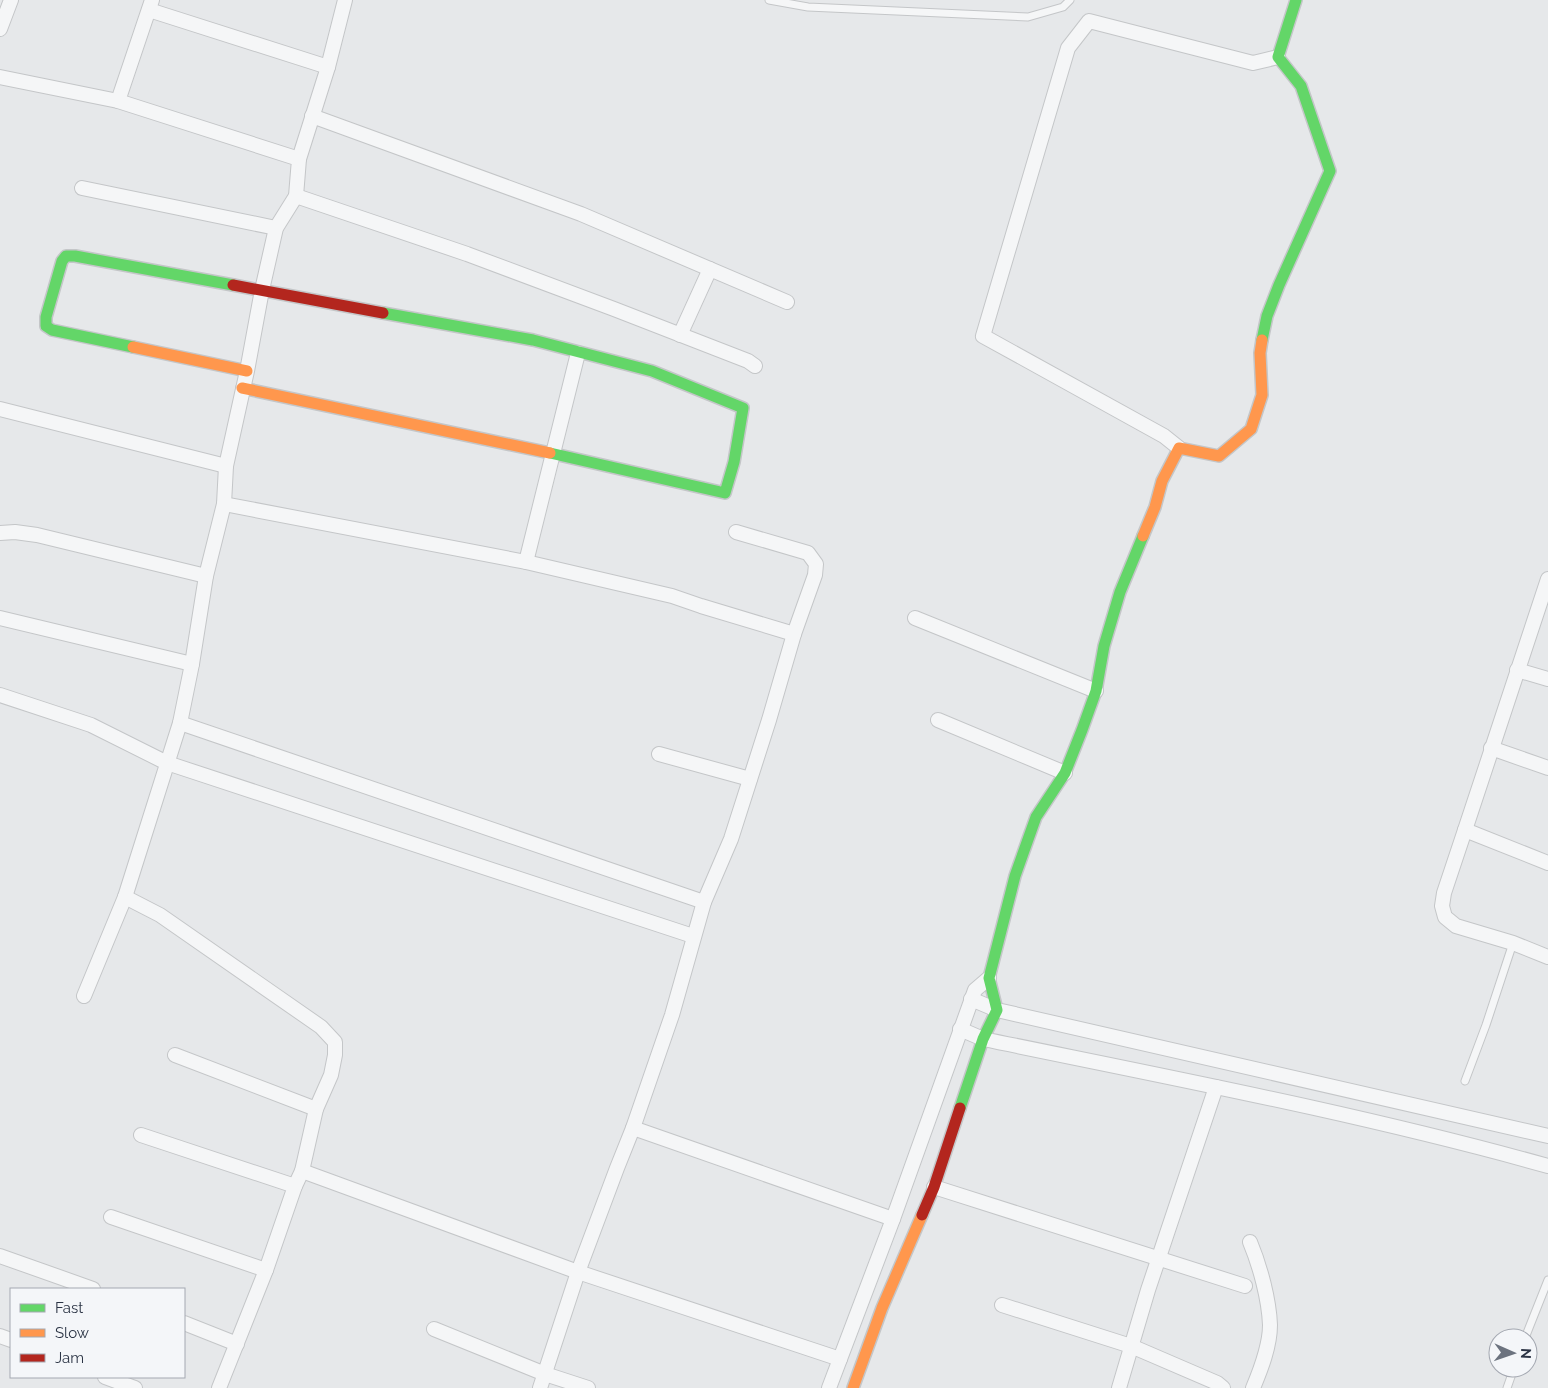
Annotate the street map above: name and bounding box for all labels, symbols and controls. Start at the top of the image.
legend [10,1288,185,1378]
text: Fast [55,1299,83,1317]
text: Slow [55,1324,89,1342]
north arrow [1488,1328,1538,1378]
text: N [1518,1348,1534,1359]
text: Jam [55,1349,84,1367]

